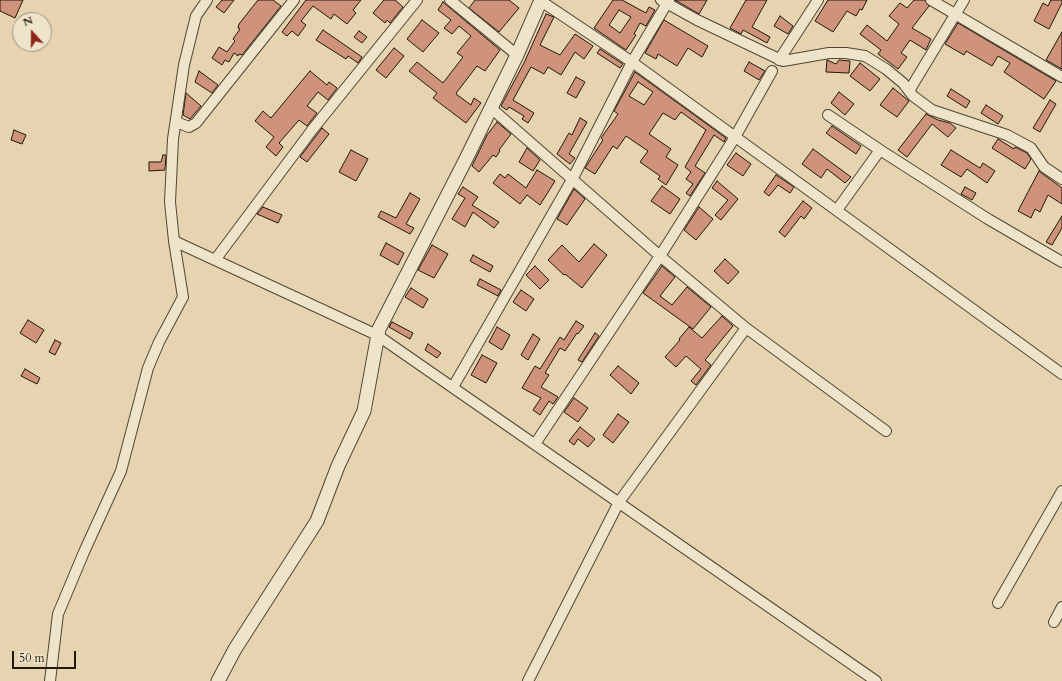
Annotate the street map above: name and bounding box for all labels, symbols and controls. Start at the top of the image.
north arrow [12,12,52,52]
text: N [21,13,35,30]
scale bar [14,643,78,669]
text: 50 m [19,650,45,666]

